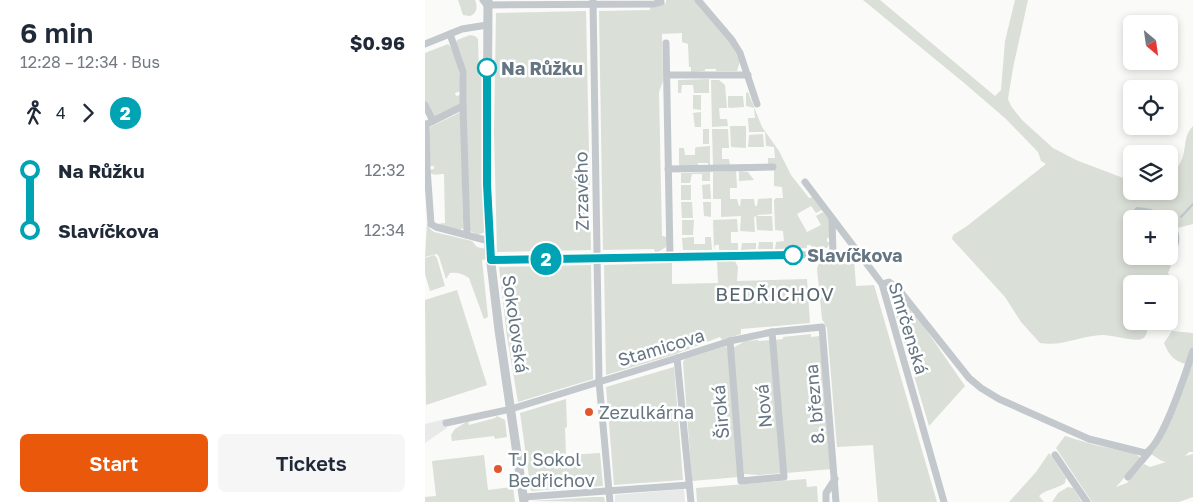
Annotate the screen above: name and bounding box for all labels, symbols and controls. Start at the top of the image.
north arrow [1123,15,1177,70]
map controls [1123,15,1178,330]
text: 6 min [20,16,94,49]
text: $0.96 [350,31,405,54]
text: 12:28 – 12:34 · Bus [20,52,160,72]
place label: Na Růžku [501,57,583,79]
marker: Na Růžku [477,58,497,78]
button: locate [1123,80,1178,135]
icon: walk [20,99,48,127]
icon: forward [74,99,102,127]
text: 2 [120,102,131,124]
text: 4 [56,103,66,123]
button: layers [1123,145,1178,200]
street label: Zrzavého [569,151,593,231]
text: Na Růžku [58,159,144,182]
text: 12:32 [365,160,405,180]
button: + [1123,210,1178,265]
text: Slavíčkova [58,219,159,242]
text: 12:34 [364,220,405,240]
line badge: 2 [530,243,562,275]
place label: Slavíčkova [807,244,902,266]
marker: Slavíčkova [783,245,803,265]
text: 2 [541,248,551,270]
street label: Sokolovská [498,274,534,374]
button: − [1123,275,1178,330]
street label: Smrčenská [885,279,933,377]
district label: BEDŘICHOV [715,282,835,305]
street label: Stamicova [615,323,707,371]
street label: 8. března [800,363,828,445]
street label: Nová [750,383,776,429]
street label: Široká [707,384,733,440]
place label: Zezulkárna [599,401,694,423]
marker: Zezulkárna [583,406,595,418]
button: Start [20,434,208,492]
button: Tickets [218,434,405,492]
place label: TJ Sokol Bedřichov [508,448,595,491]
marker: TJ Sokol Bedřichov [492,463,504,475]

